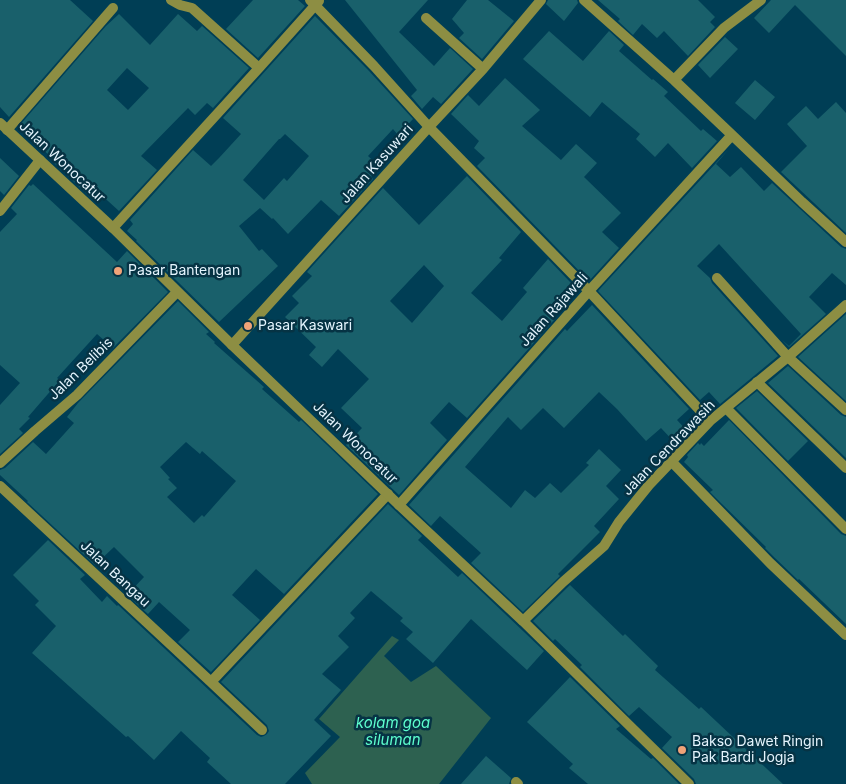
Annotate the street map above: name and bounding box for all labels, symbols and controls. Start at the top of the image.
street label: Jalan Wonocatur [15,118,109,206]
street label: Jalan Kasuwari [337,121,417,207]
place label: Pasar Bantengan [128,263,240,279]
marker: Pasar Bantengan [112,265,124,277]
street label: Jalan Rajawali [516,270,592,350]
place label: Pasar Kaswari [258,318,352,334]
marker: Pasar Kaswari [242,320,254,332]
street label: Jalan Belibis [45,334,117,404]
street label: Jalan Cendrawasih [619,397,719,499]
street label: Jalan Wonocatur [309,398,401,488]
street label: Jalan Bangau [77,537,153,611]
water label: kolam goa siluman [356,714,430,749]
place label: Bakso Dawet Ringin Pak Bardi Jogja [692,734,823,766]
marker: Bakso Dawet Ringin Pak Bardi Jogja [676,744,688,756]

